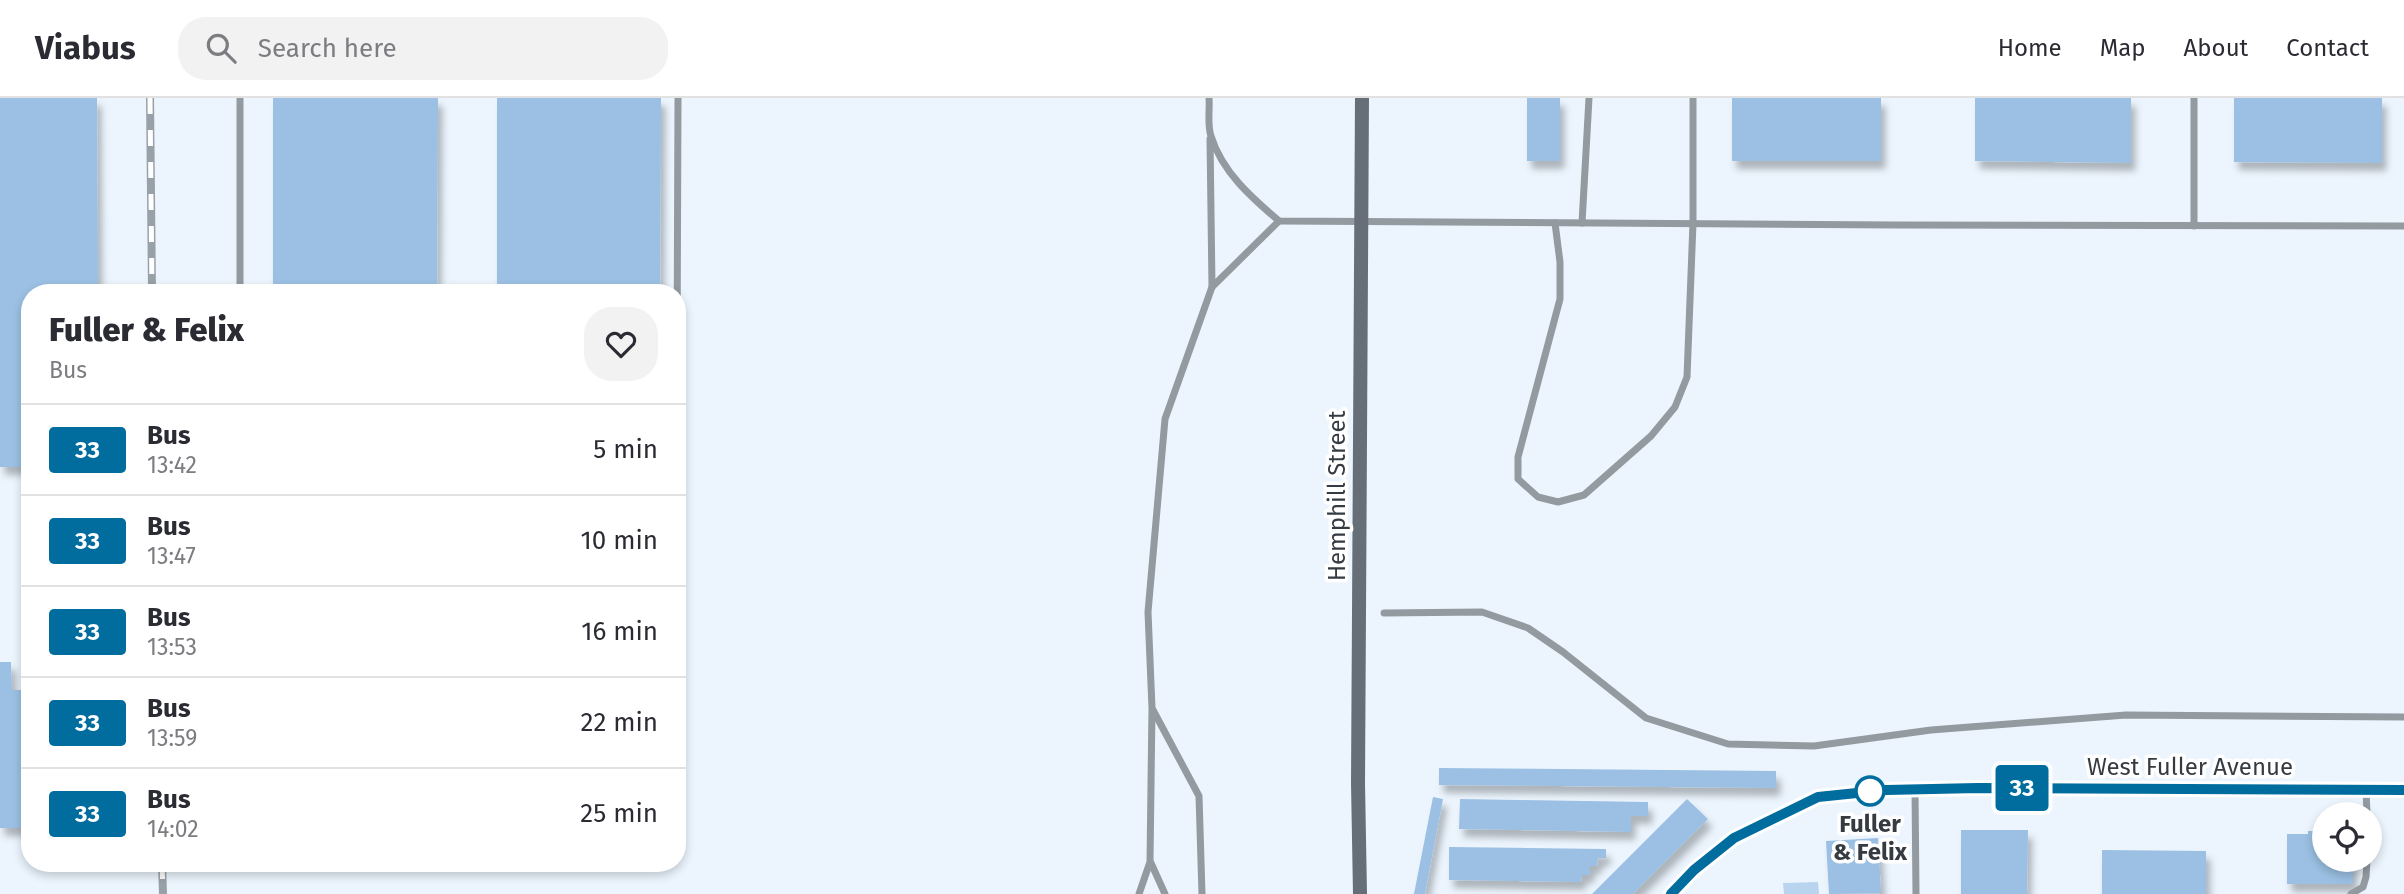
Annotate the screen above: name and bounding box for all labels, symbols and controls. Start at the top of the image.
search box [178,17,668,80]
text: Viabus [35,28,136,68]
icon: search [202,29,240,67]
text: Search here [258,33,397,64]
text: Home [1998,34,2062,62]
text: Map [2100,34,2146,62]
text: About [2184,34,2248,62]
text: Contact [2286,34,2369,62]
button: heart [584,307,658,381]
text: Fuller & Felix [49,310,244,350]
text: Bus [49,356,87,384]
street label: Hemphill Street [1323,410,1351,581]
text: Bus [147,420,190,451]
text: 5 min [593,434,658,465]
text: 33 [75,436,100,464]
text: 13:42 [147,451,197,479]
text: Bus [147,511,190,542]
text: 10 min [580,525,658,556]
text: 33 [75,527,100,555]
text: 13:47 [147,542,196,570]
text: Bus [147,602,190,633]
text: 16 min [581,616,658,647]
text: 33 [75,618,100,646]
text: 13:53 [147,633,197,661]
text: Bus [147,693,190,724]
text: 22 min [581,707,658,738]
text: 33 [75,709,100,737]
text: 13:59 [147,724,197,752]
street label: West Fuller Avenue [2087,753,2293,781]
line badge: 33 [1990,765,2054,811]
text: 33 [2010,774,2034,802]
marker: Fuller & Felix [1855,776,1885,806]
text: Bus [147,784,190,815]
text: 25 min [580,798,658,829]
text: 33 [75,800,100,828]
map controls [2312,802,2382,872]
button: locate [2312,802,2382,872]
place label: Fuller & Felix [1833,810,1908,866]
text: 14:02 [147,815,199,843]

